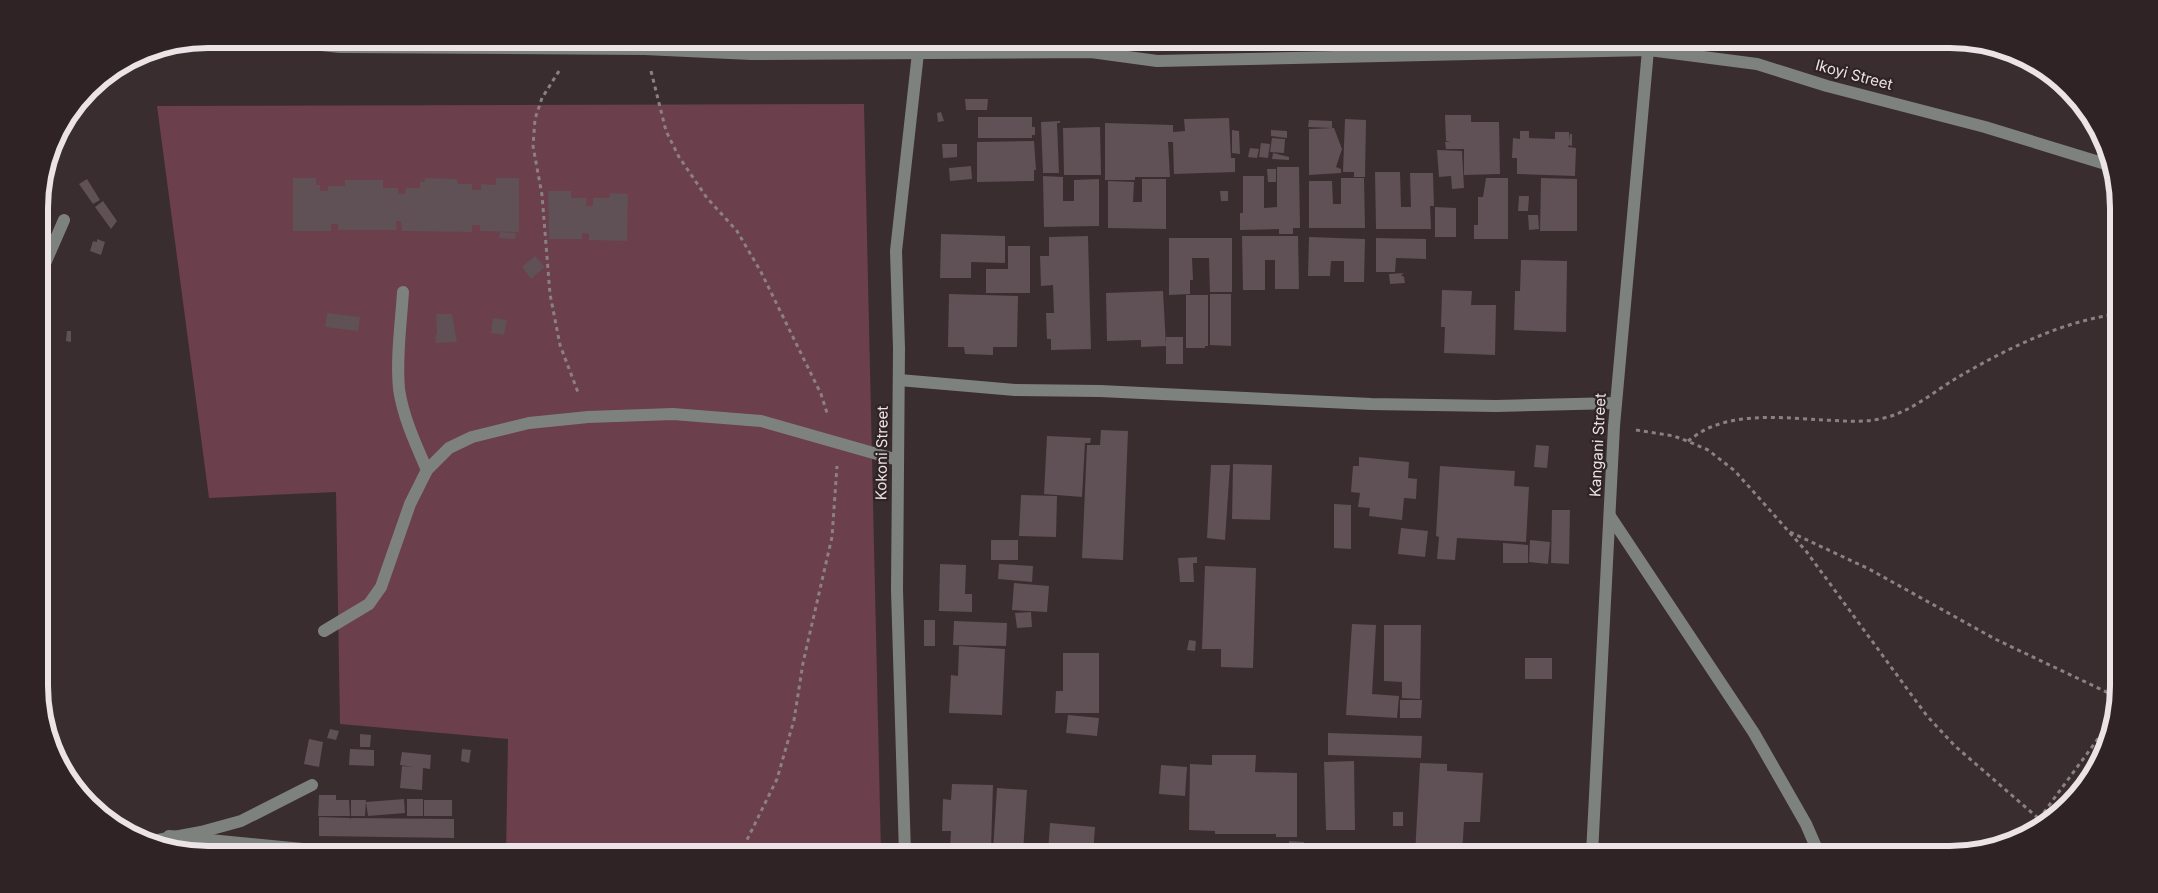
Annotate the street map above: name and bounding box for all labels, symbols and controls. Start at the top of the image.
street label: Ikoyi Street [1813,55,1895,94]
street label: Kangani Street [1585,392,1610,497]
street label: Kokoni Street [871,406,892,500]

